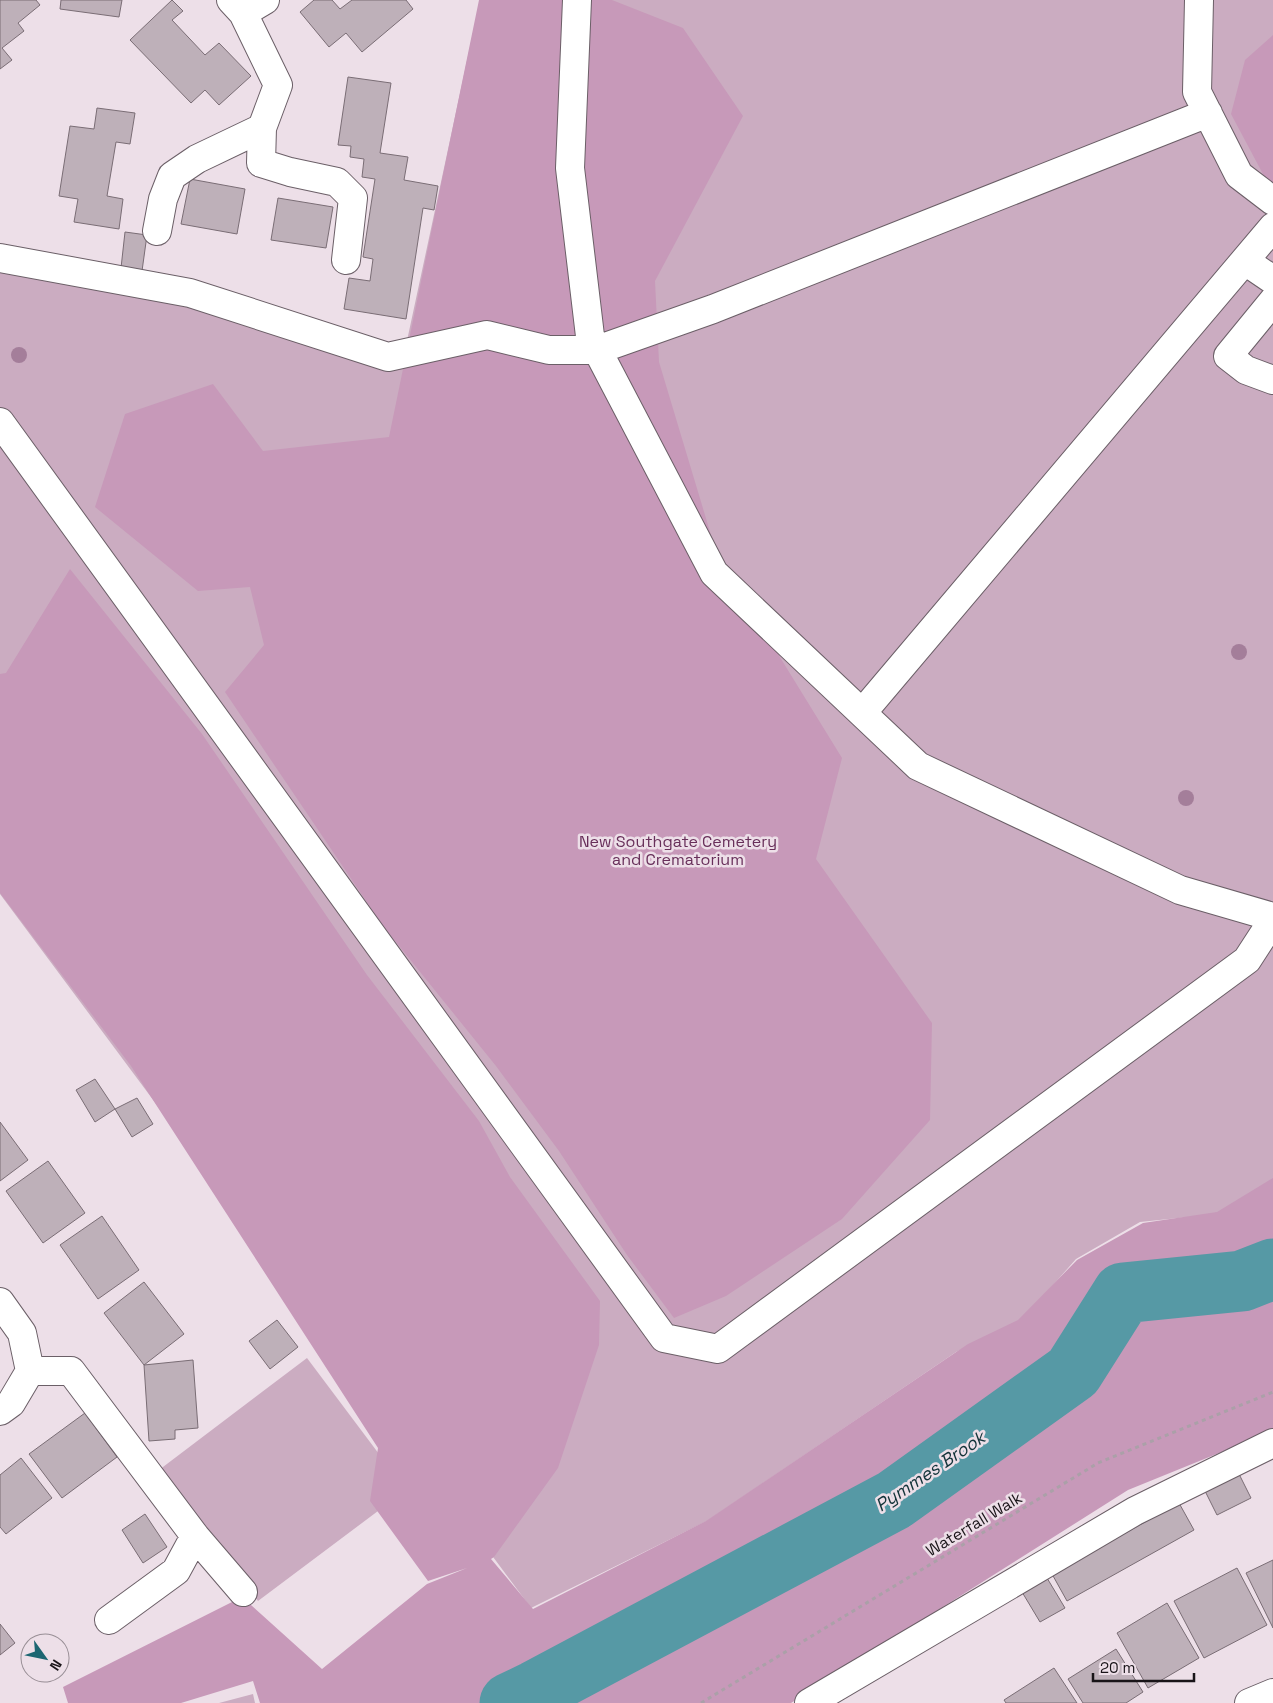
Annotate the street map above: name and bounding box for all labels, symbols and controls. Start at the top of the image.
park label: New Southgate Cemetery and Crematorium [579,831,777,870]
water label: Pymmes Brook [871,1424,991,1516]
street label: Waterfall Walk [922,1487,1026,1561]
north arrow [20,1633,70,1683]
scale bar [1093,1650,1194,1682]
text: N [46,1656,66,1674]
text: 20 m [1100,1658,1135,1677]

